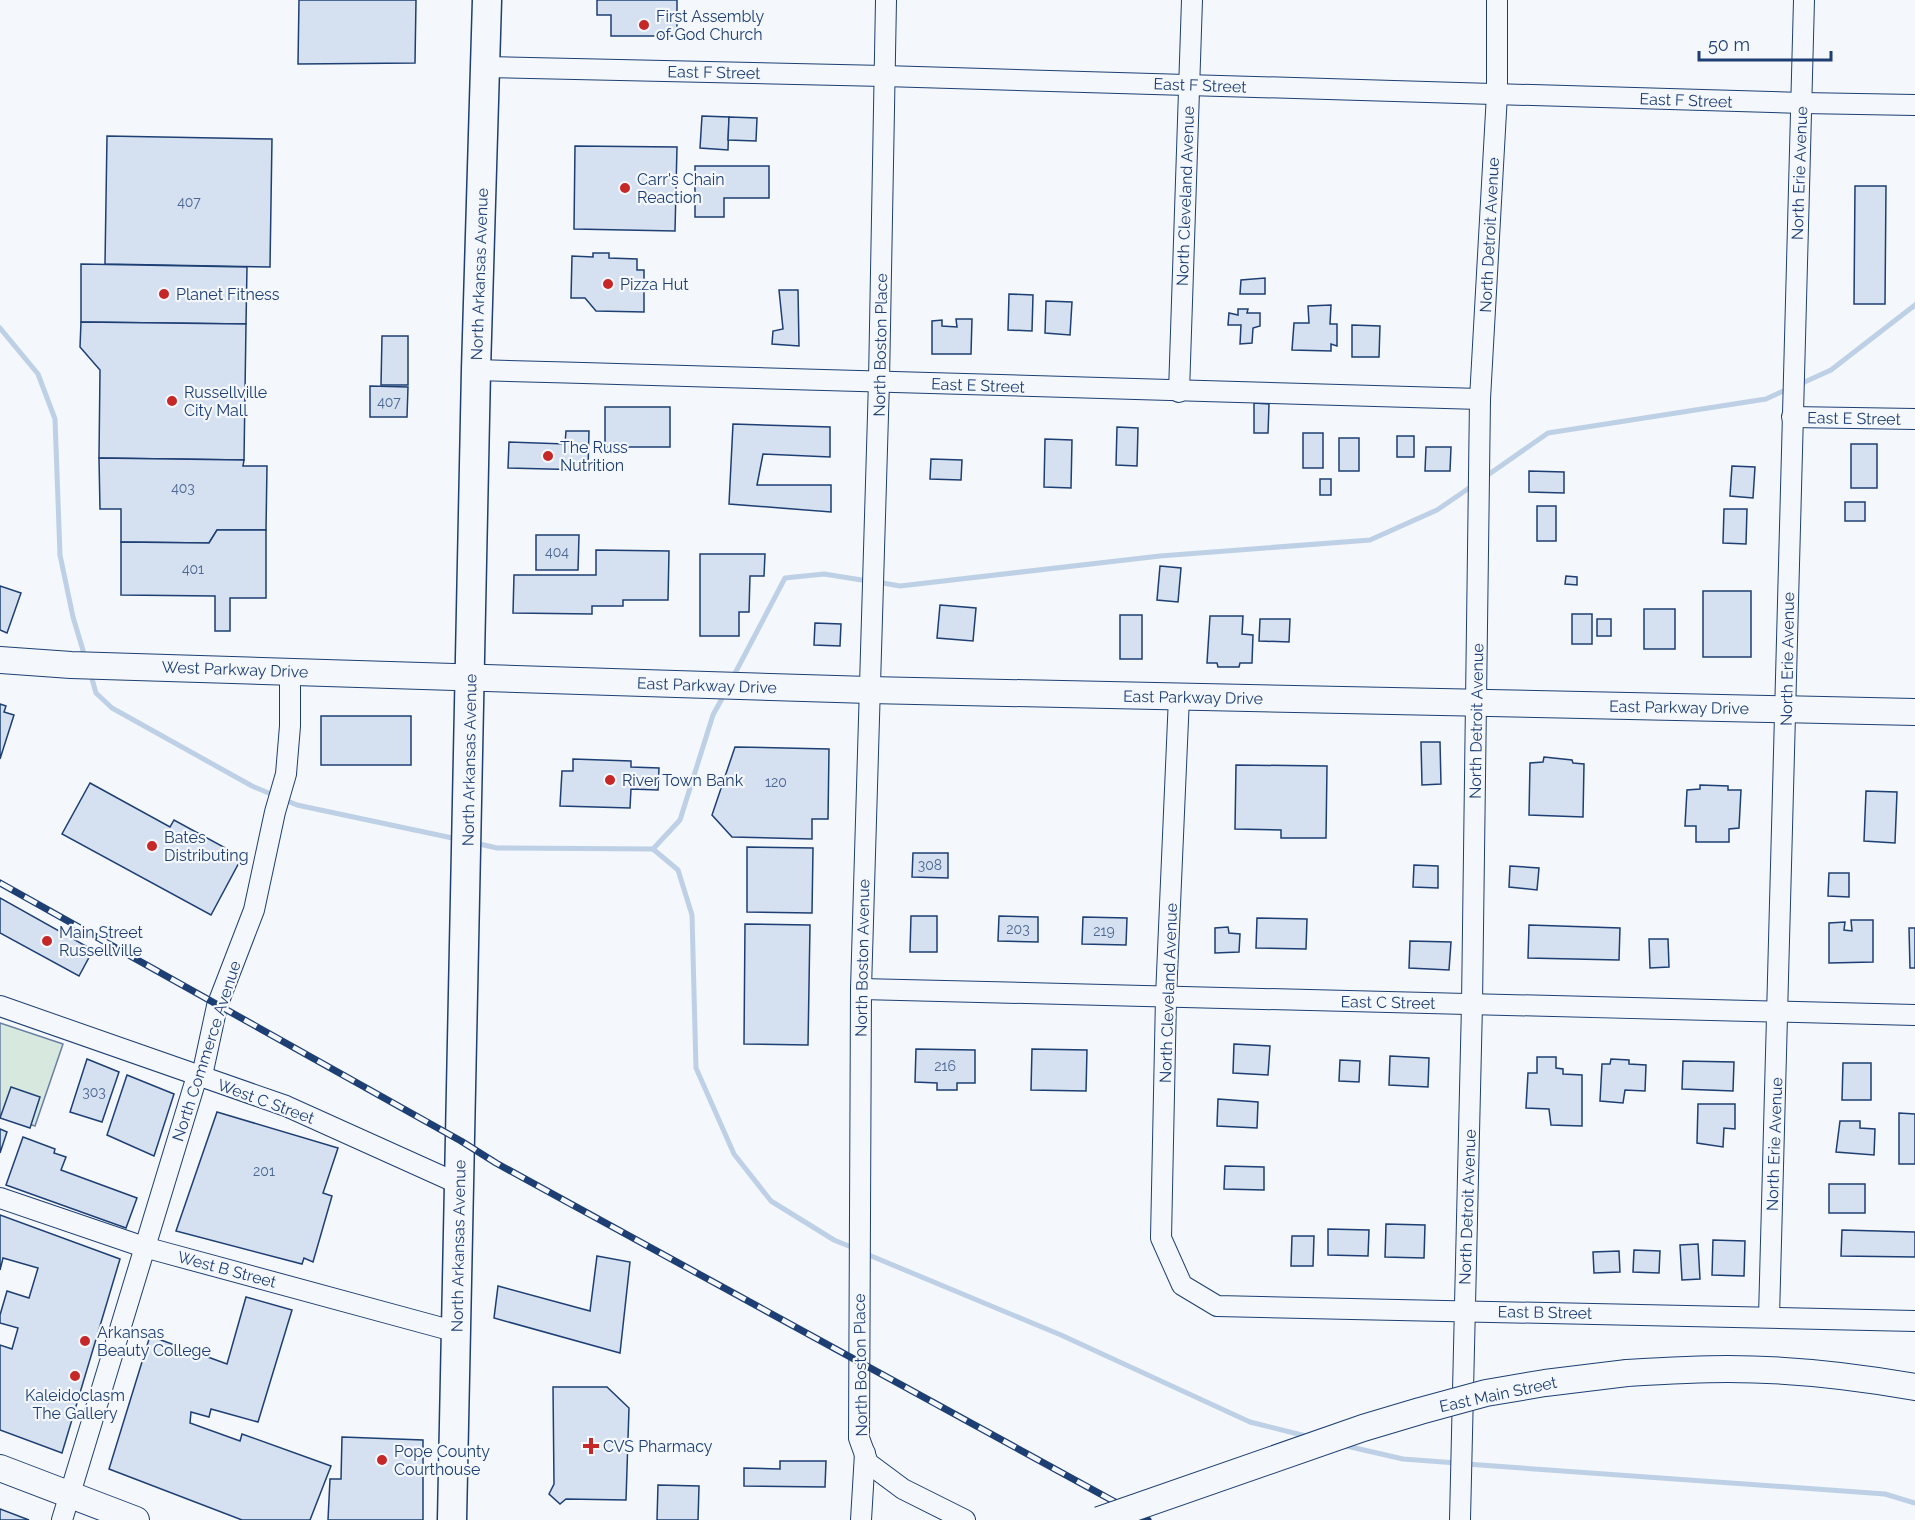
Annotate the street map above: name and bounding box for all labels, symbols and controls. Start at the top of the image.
place label: First Assembly of God Church [656,7,764,44]
marker: First Assembly of God Church [637,18,651,32]
scale bar [1699,24,1831,62]
text: 50 m [1708,34,1750,55]
street label: East F Street [667,62,761,83]
street label: East F Street [1153,74,1247,97]
street label: East F Street [1639,89,1733,112]
street label: North Cleveland Avenue [1173,106,1198,286]
street label: North Erie Avenue [1788,106,1811,240]
street label: North Detroit Avenue [1476,157,1503,313]
place label: Carr's Chain Reaction [637,170,725,207]
marker: Carr's Chain Reaction [618,181,632,195]
street label: North Arkansas Avenue [467,188,492,361]
house number: 407 [177,194,201,210]
street label: North Boston Place [870,273,891,417]
place label: Pizza Hut [620,275,689,294]
marker: Pizza Hut [601,277,615,291]
place label: Planet Fitness [176,285,280,304]
marker: Planet Fitness [157,287,171,301]
street label: East E Street [931,374,1026,397]
place label: Russellville City Mall [184,383,267,420]
marker: Russellville City Mall [165,394,179,408]
house number: 407 [377,394,401,410]
street label: East E Street [1807,408,1902,429]
place label: The Russ Nutrition [560,438,628,475]
marker: The Russ Nutrition [541,449,555,463]
house number: 403 [171,480,195,496]
house number: 404 [545,544,569,560]
house number: 401 [182,561,204,577]
street label: North Erie Avenue [1777,592,1798,726]
street label: North Detroit Avenue [1466,643,1487,799]
street label: West Parkway Drive [161,657,309,682]
street label: North Arkansas Avenue [458,674,481,846]
street label: East Parkway Drive [637,674,777,697]
street label: East Parkway Drive [1123,687,1263,708]
street label: East Parkway Drive [1609,697,1749,718]
place label: River Town Bank [622,771,744,790]
marker: River Town Bank [603,773,617,787]
house number: 120 [765,774,787,790]
place label: Bates Distributing [164,828,249,865]
marker: Bates Distributing [145,839,159,853]
house number: 308 [918,857,942,873]
street label: North Boston Avenue [852,879,873,1037]
street label: North Cleveland Avenue [1156,903,1181,1083]
house number: 203 [1006,921,1030,937]
place label: Main Street Russellville [59,923,144,960]
house number: 219 [1093,923,1115,939]
marker: Main Street Russellville [40,934,54,948]
street label: North Commerce Avenue [168,959,245,1144]
street label: East C Street [1340,992,1436,1013]
house number: 216 [934,1058,956,1074]
street label: West C Street [215,1075,317,1128]
street label: North Erie Avenue [1763,1077,1786,1211]
house number: 303 [82,1084,106,1100]
street label: North Detroit Avenue [1455,1129,1480,1285]
street label: North Arkansas Avenue [447,1160,470,1332]
house number: 201 [253,1163,275,1179]
street label: West B Street [175,1247,279,1292]
street label: North Boston Place [850,1293,871,1437]
street label: East B Street [1497,1302,1593,1323]
place label: Arkansas Beauty College [97,1323,211,1360]
marker: Arkansas Beauty College [78,1334,92,1348]
marker: Kaleidoclasm The Gallery [68,1369,82,1383]
street label: East Main Street [1438,1373,1559,1416]
place label: Kaleidoclasm The Gallery [25,1386,125,1423]
place label: CVS Pharmacy [603,1437,713,1456]
marker: CVS Pharmacy [584,1439,598,1453]
place label: Pope County Courthouse [394,1442,490,1479]
marker: Pope County Courthouse [375,1453,389,1467]

